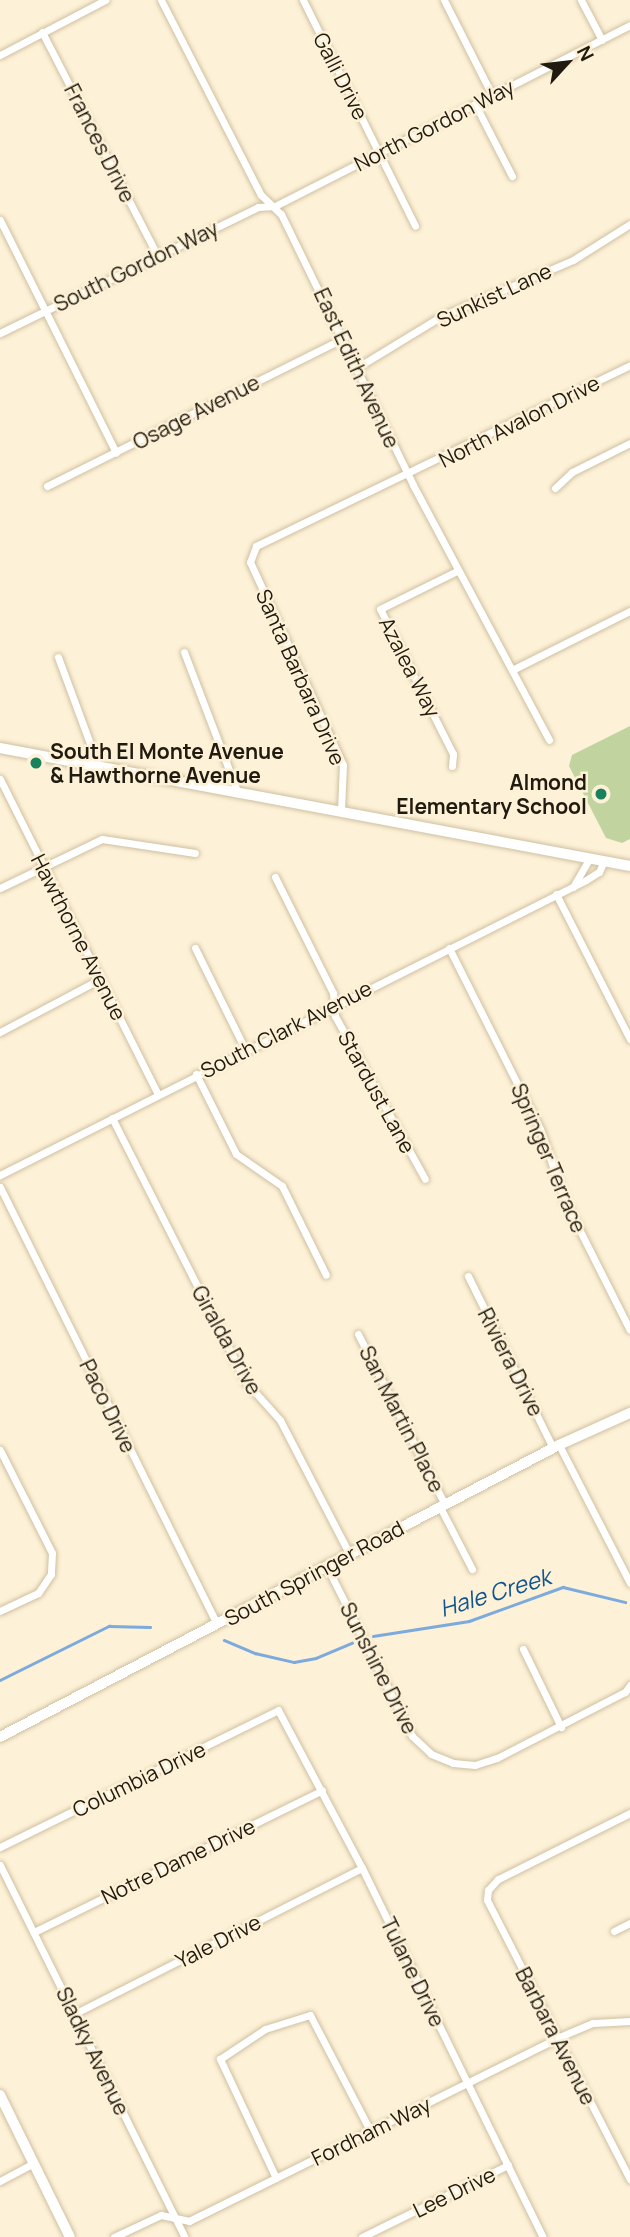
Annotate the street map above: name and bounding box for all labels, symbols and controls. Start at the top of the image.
street label: Galli Drive [308,28,374,124]
north arrow [532,28,602,98]
text: N [571,41,600,65]
street label: North Gordon Way [350,74,518,176]
street label: Frances Drive [59,79,141,207]
street label: South Gordon Way [50,215,222,317]
street label: Sunkist Lane [433,257,555,333]
street label: East Edith Avenue [309,284,405,452]
street label: Osage Avenue [128,369,264,455]
street label: North Avalon Drive [435,370,603,472]
street label: Santa Barbara Drive [251,585,351,769]
street label: Azalea Way [374,613,446,721]
place label: South El Monte Avenue & Hawthorne Avenue [50,738,284,788]
marker: South El Monte Avenue & Hawthorne Avenue [28,755,44,771]
place label: Almond Elementary School [396,769,587,819]
marker: Almond Elementary School [593,786,609,802]
street label: Hawthorne Avenue [26,850,132,1024]
street label: South Clark Avenue [196,975,376,1083]
street label: Stardust Lane [333,1026,421,1158]
street label: Springer Terrace [506,1079,592,1237]
street label: Giralda Drive [187,1281,267,1399]
street label: Riviera Drive [473,1304,549,1420]
street label: San Martin Place [354,1342,450,1496]
street label: Paco Drive [75,1355,141,1457]
street label: South Springer Road [220,1515,408,1631]
water label: Hale Creek [436,1562,554,1622]
street label: Sunshine Drive [335,1598,423,1738]
street label: Columbia Drive [68,1736,210,1822]
street label: Notre Dame Drive [97,1813,259,1909]
street label: Yale Drive [171,1909,265,1973]
street label: Tulane Drive [376,1913,450,2031]
street label: Barbara Avenue [510,1963,602,2109]
street label: Sladky Avenue [51,1983,135,2119]
street label: Fordham Way [307,2091,435,2171]
street label: Lee Drive [409,2161,499,2223]

